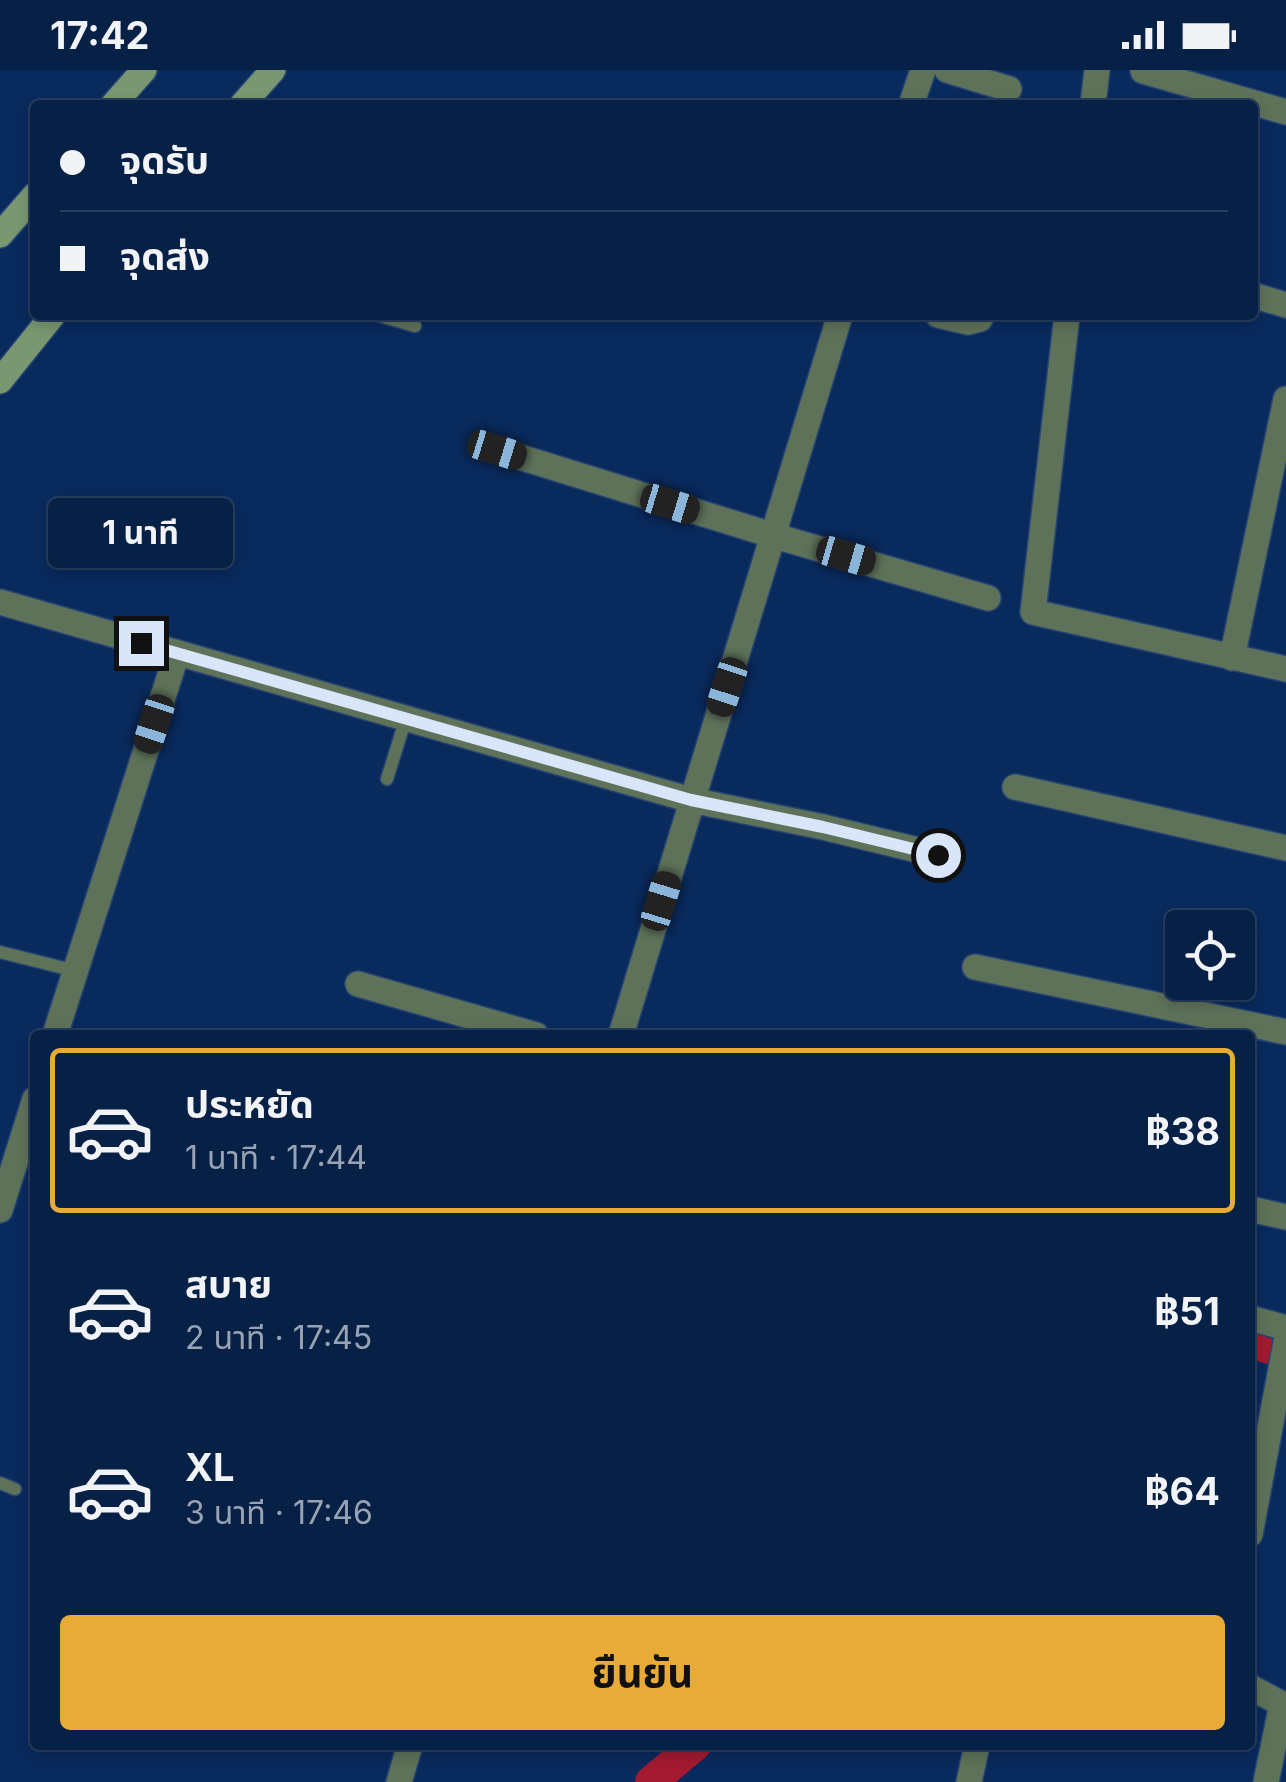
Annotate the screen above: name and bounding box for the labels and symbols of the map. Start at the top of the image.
car [464,427,530,473]
car [637,481,703,527]
callout: 1 นาที [48,498,234,568]
car [813,533,879,579]
route end [119,621,164,666]
car [703,654,751,720]
car [130,691,178,757]
route start [916,833,961,878]
car [638,868,684,934]

